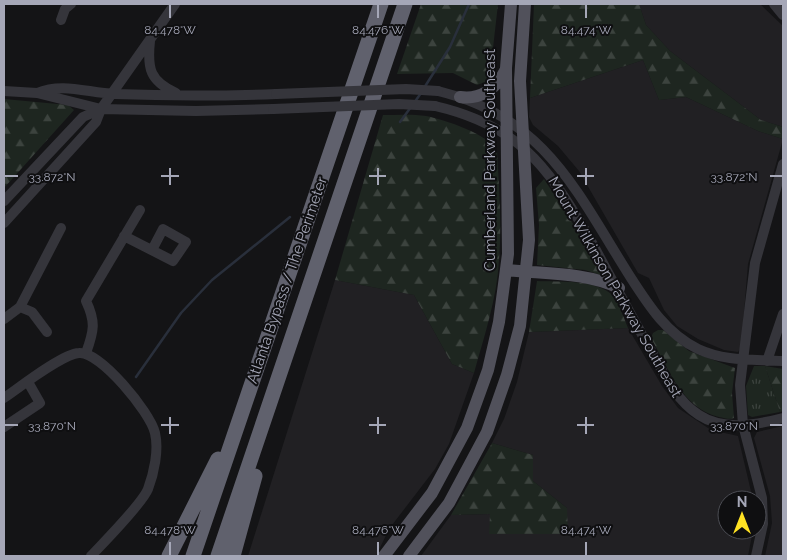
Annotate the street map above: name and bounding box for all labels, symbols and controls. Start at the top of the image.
text: 84.478°W [144,23,196,37]
text: 84.476°W [352,23,404,37]
text: 84.474°W [561,23,612,37]
street label: Cumberland Parkway Southeast [481,49,499,271]
text: 33.872°N [28,170,76,184]
text: 33.872°N [710,170,758,184]
street label: Atlanta Bypass / The Perimeter [243,174,331,386]
street label: Mount Wilkinson Parkway Southeast [544,174,686,400]
text: 33.870°N [28,419,76,433]
text: 33.870°N [710,419,758,433]
north arrow [717,490,767,540]
text: N [737,494,747,510]
text: 84.478°W [144,523,196,537]
text: 84.476°W [352,523,404,537]
text: 84.474°W [561,523,612,537]

